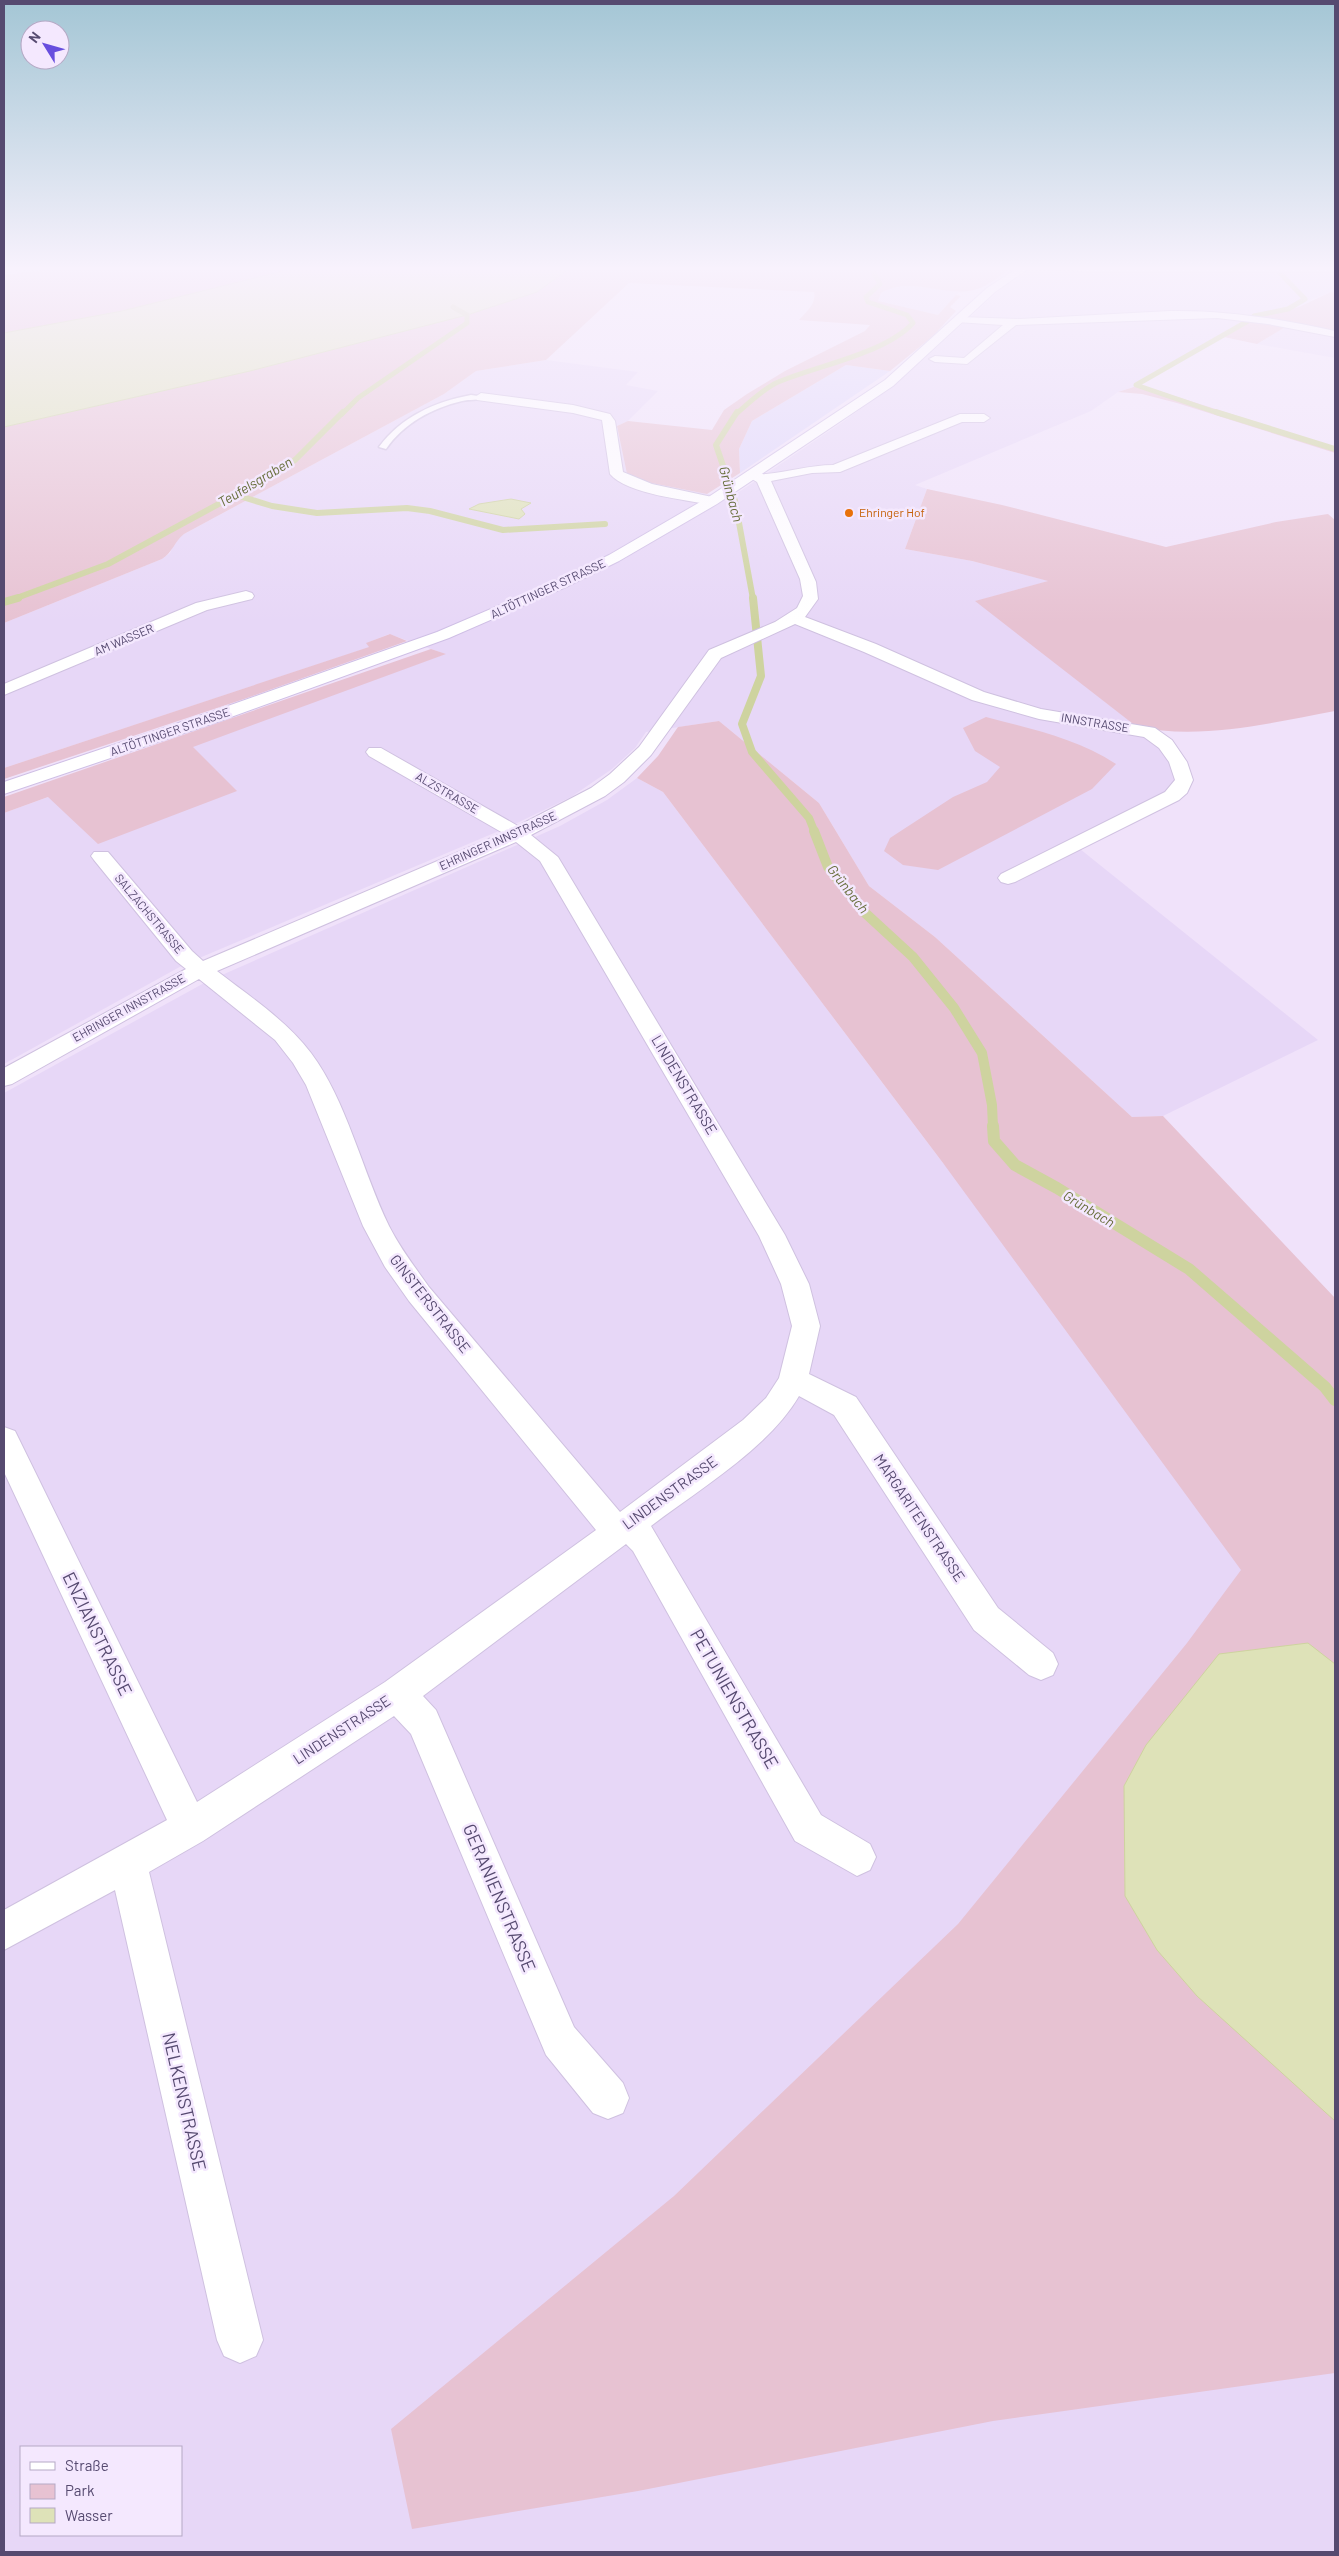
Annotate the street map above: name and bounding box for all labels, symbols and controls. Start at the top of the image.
north arrow [20,20,70,70]
text: N [25,28,44,46]
water label: Teufelsgraben [214,453,295,510]
water label: Grünbach [716,464,747,524]
place label: Ehringer Hof [859,505,925,519]
marker: Ehringer Hof [843,507,855,519]
street label: ALTÖTTINGER STRASSE [488,555,607,621]
street label: AM WASSER [92,620,155,658]
street label: ALTÖTTINGER STRASSE [108,704,231,758]
street label: INNSTRASSE [1060,710,1130,734]
street label: ALZSTRASSE [414,769,481,816]
street label: EHRINGER INNSTRASSE [437,808,558,872]
water label: Grünbach [824,861,873,916]
street label: SALZACHSTRASSE [112,871,187,956]
street label: EHRINGER INNSTRASSE [70,970,187,1044]
street label: LINDENSTRASSE [648,1032,722,1137]
water label: Grünbach [1060,1187,1118,1231]
street label: GINSTERSTRASSE [387,1250,475,1356]
street label: MARGARITENSTRASSE [870,1450,969,1585]
street label: LINDENSTRASSE [619,1452,720,1533]
street label: ENZIANSTRASSE [58,1568,137,1699]
street label: PETUNIENSTRASSE [686,1625,784,1772]
street label: LINDENSTRASSE [289,1691,394,1767]
street label: GERANIENSTRASSE [459,1820,541,1975]
street label: NELKENSTRASSE [158,2030,212,2173]
legend [20,2446,182,2536]
text: Straße [65,2456,109,2474]
text: Park [65,2481,95,2499]
text: Wasser [65,2506,113,2524]

